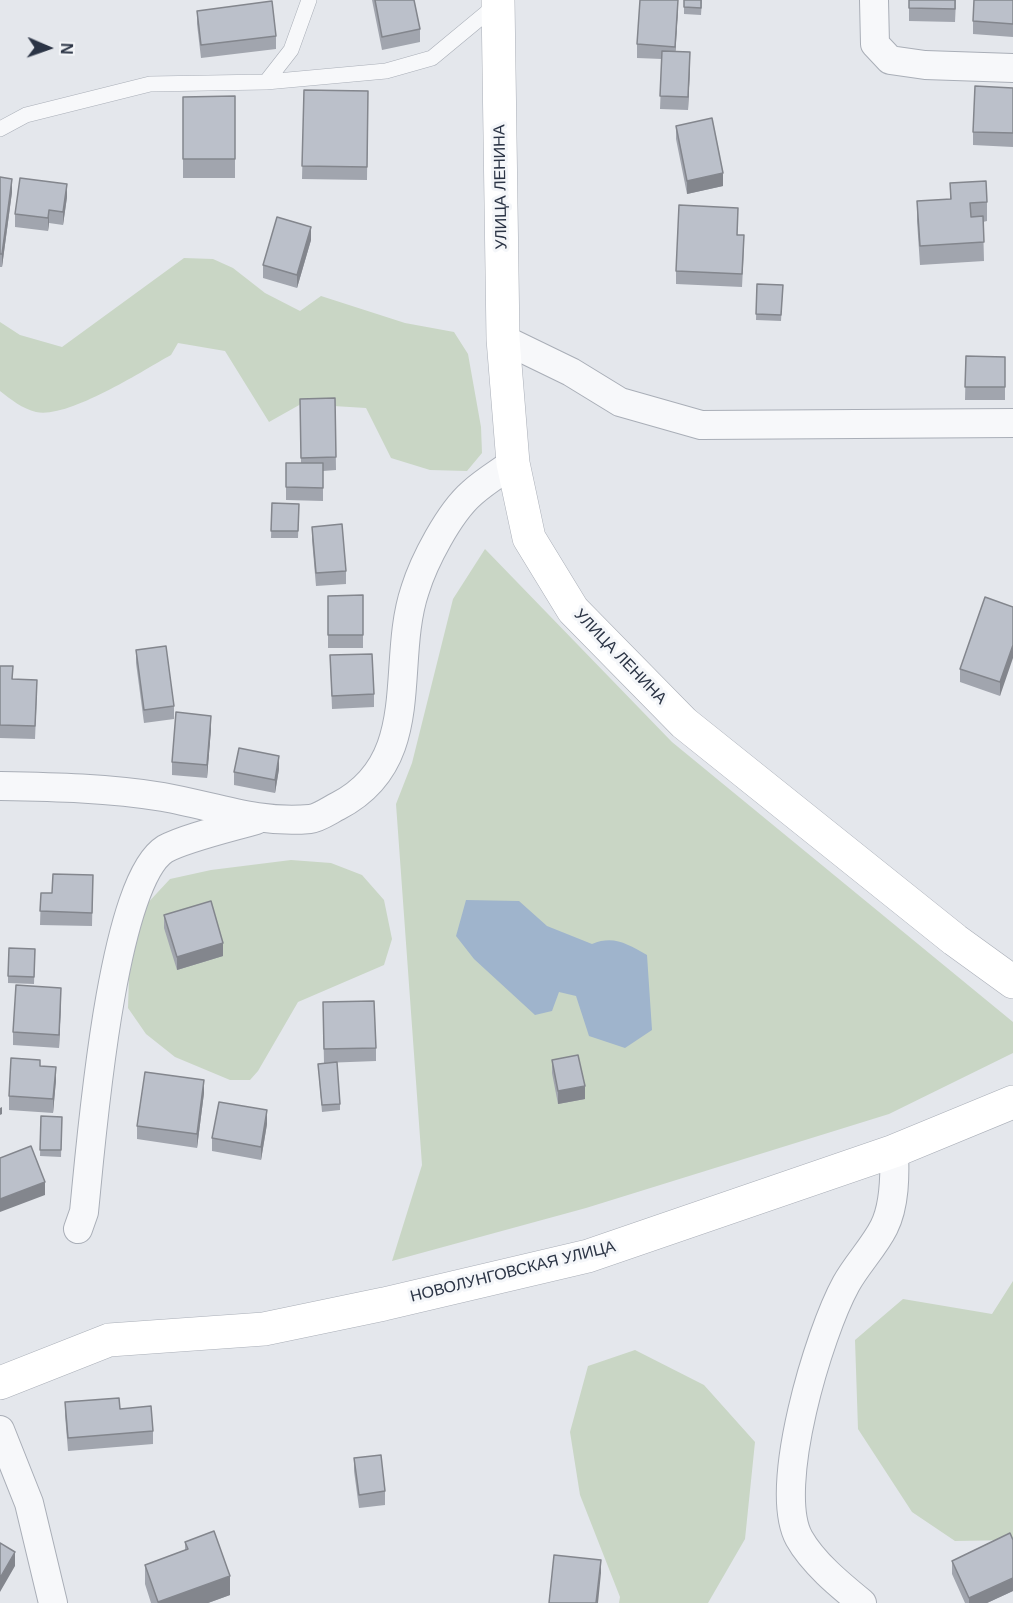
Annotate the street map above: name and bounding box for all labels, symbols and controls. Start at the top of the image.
north arrow [18,18,78,78]
text: N [58,43,75,55]
street label: УЛИЦА ЛЕНИНА [490,124,512,250]
street label: УЛИЦА ЛЕНИНА [570,605,670,709]
street label: НОВОЛУНГОВСКАЯ УЛИЦА [408,1237,618,1307]

